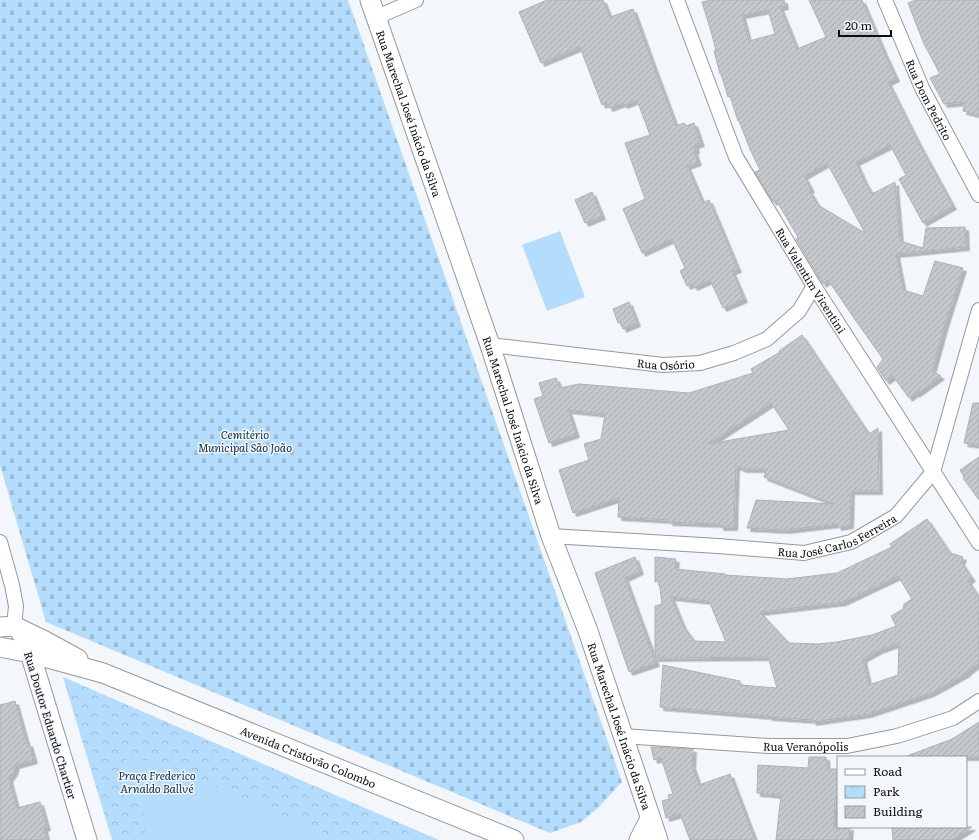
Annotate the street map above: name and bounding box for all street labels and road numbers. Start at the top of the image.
street label: Rua Marechal José Inácio da Silva [373,28,446,199]
street label: Rua Dom Pedrito [903,57,956,143]
street label: Rua Valentim Vicentini [772,224,850,336]
street label: Rua Marechal José Inácio da Silva [479,334,548,506]
street label: Rua Osório [636,354,695,373]
street label: Rua José Carlos Ferreira [777,510,899,561]
street label: Rua Marechal José Inácio da Silva [584,640,655,812]
street label: Rua Doutor Eduardo Chartier [21,649,81,802]
street label: Avenida Cristóvão Colombo [238,722,379,791]
street label: Rua Veranópolis [762,738,848,754]

